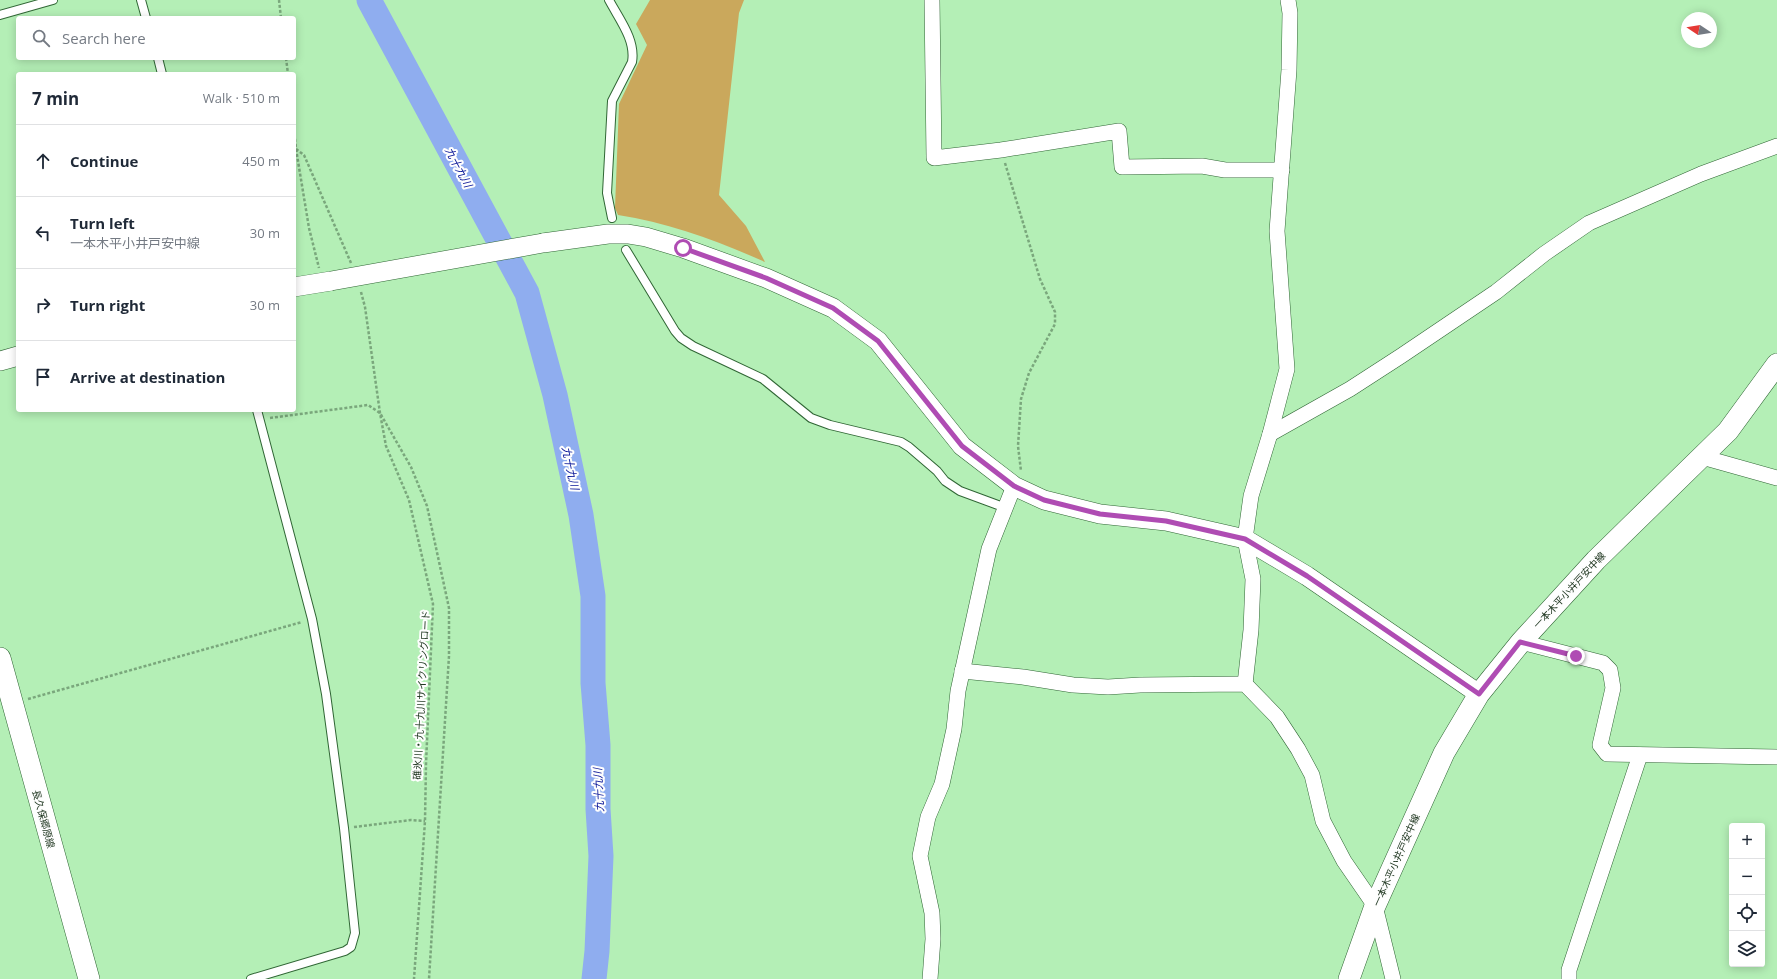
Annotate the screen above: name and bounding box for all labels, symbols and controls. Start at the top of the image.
north arrow [1681,12,1717,48]
search box [16,16,296,60]
icon: search [30,27,52,49]
text: Search here [62,28,146,48]
text: 7 min [32,87,79,110]
text: Walk · 510 m [203,89,280,107]
water label: 九十九川 [442,144,476,191]
icon: ahead [32,150,54,172]
text: Continue [70,151,138,171]
text: 450 m [242,152,280,170]
text: Turn left [70,213,135,233]
icon: left [32,222,54,244]
text: 30 m [250,224,280,242]
text: 一本木平小井戸安中線 [70,234,200,252]
route start [674,239,692,257]
icon: right [32,294,54,316]
text: Turn right [70,295,145,315]
text: 30 m [250,296,280,314]
icon: arrive [32,366,54,388]
text: Arrive at destination [70,367,225,387]
water label: 九十九川 [559,445,583,492]
street label: 一本木平小井戸安中線 [1530,549,1608,631]
street label: 碓氷川・九十九川サイクリングロード [410,610,432,780]
route end [1567,647,1585,665]
water label: 九十九川 [589,767,607,812]
street label: 長久保郷原線 [29,788,59,850]
street label: 一本木平小井戸安中線 [1369,811,1423,909]
map controls [1729,823,1765,967]
button: + [1729,823,1765,859]
button: − [1729,859,1765,895]
button: locate [1729,895,1765,931]
button: layers [1729,931,1765,967]

